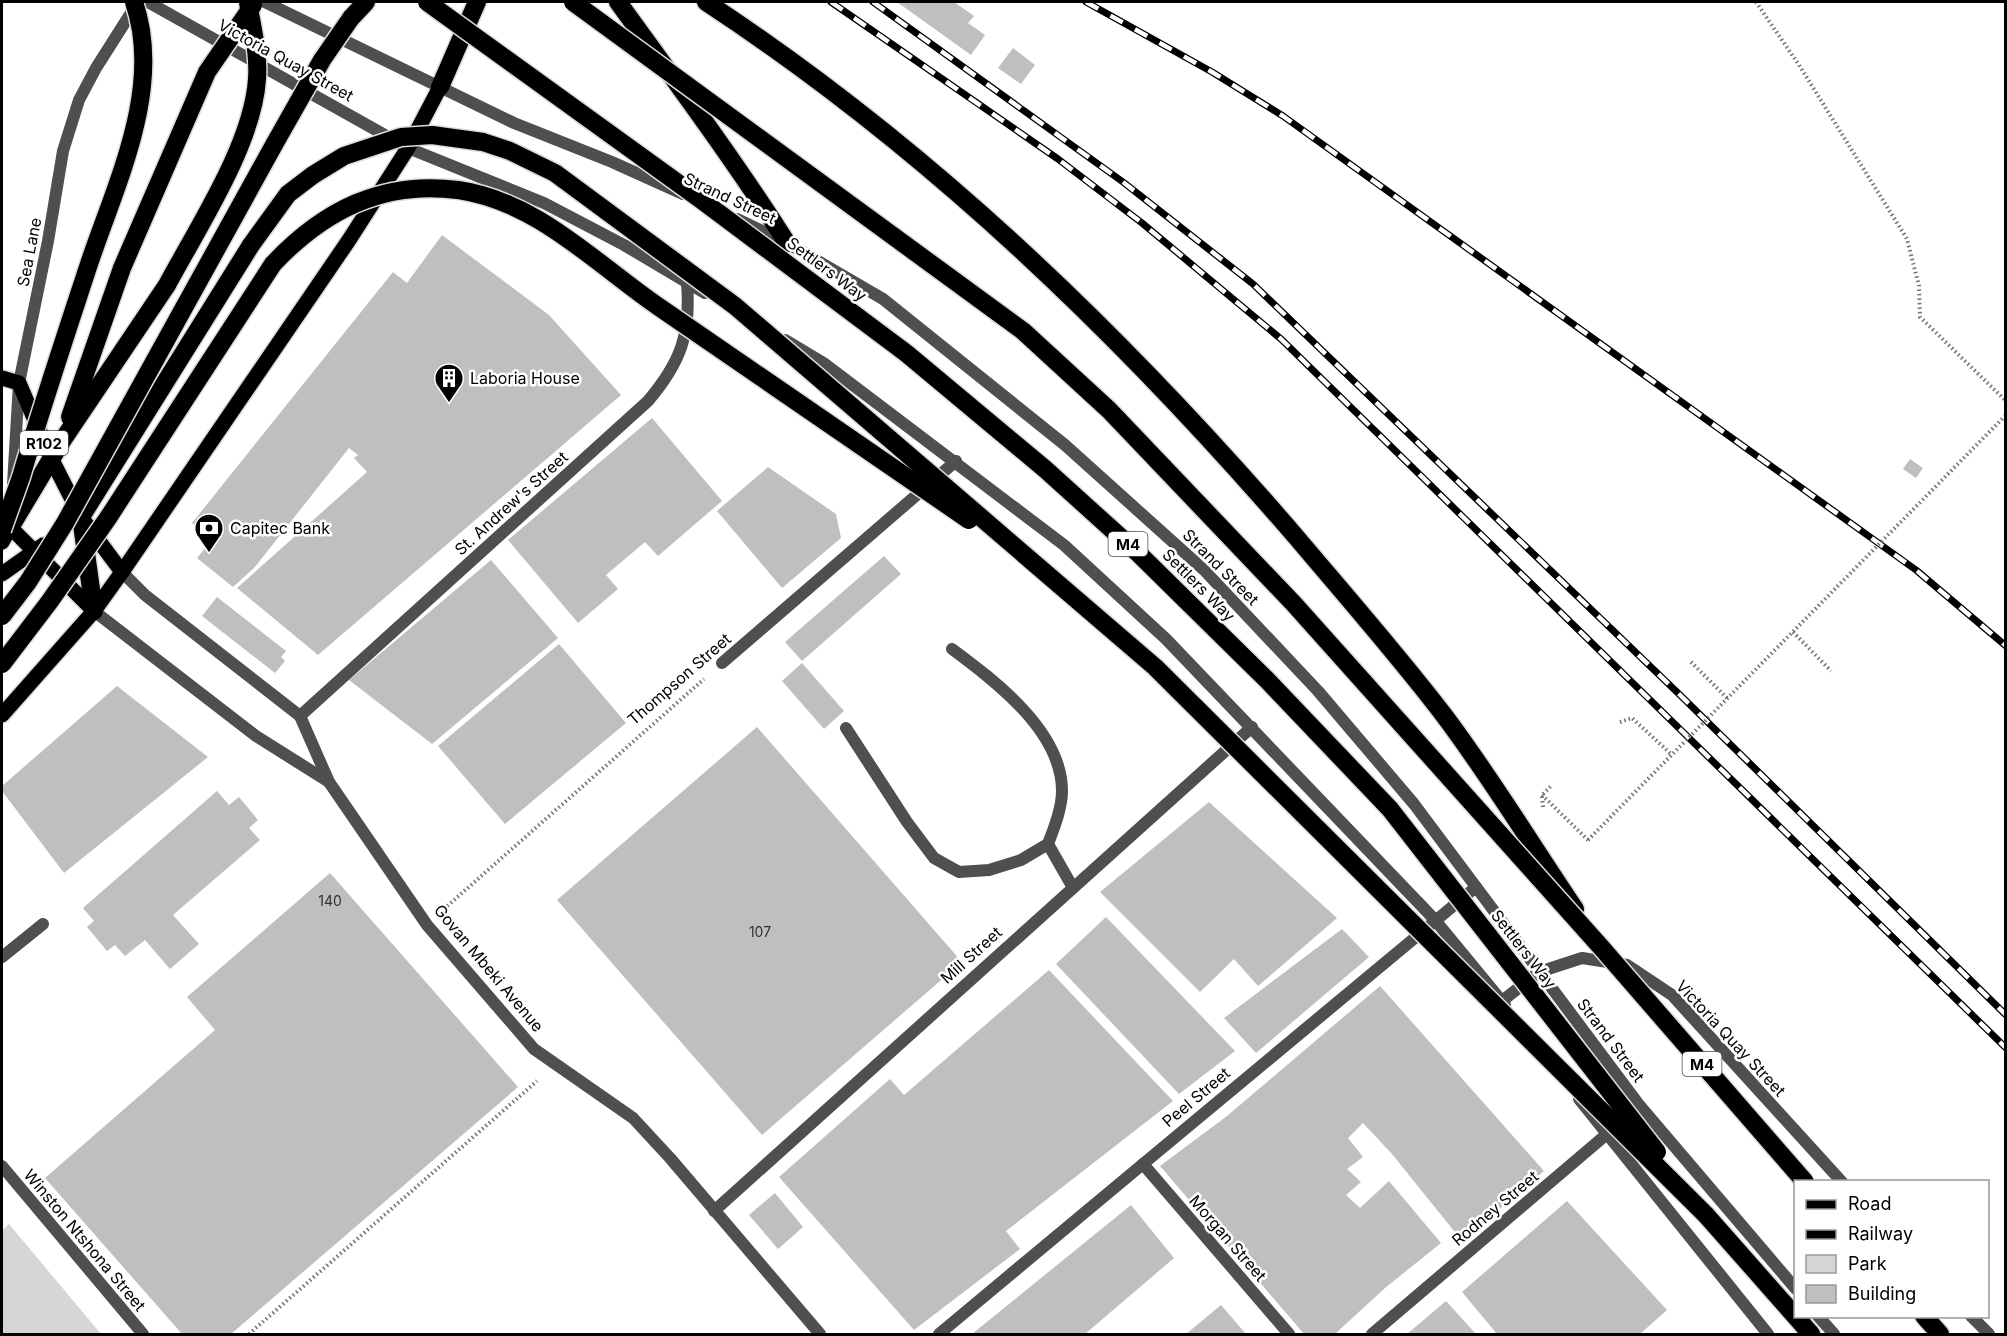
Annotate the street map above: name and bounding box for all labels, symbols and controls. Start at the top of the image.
street label: Victoria Quay Street [215,15,357,105]
street label: Strand Street [681,168,779,228]
street label: Sea Lane [13,216,45,288]
street label: Settlers Way [783,233,871,305]
building icon: Laboria House [433,362,465,404]
place label: Laboria House [470,368,580,388]
road number: R102 [20,431,68,455]
street label: St. Andrew's Street [450,447,572,559]
bank icon: Capitec Bank [193,512,225,554]
place label: Capitec Bank [230,518,330,538]
street label: Strand Street [1179,525,1263,609]
road number: M4 [1108,532,1148,556]
street label: Settlers Way [1159,545,1239,625]
street label: Thompson Street [623,629,735,729]
house number: 140 [318,892,342,909]
street label: Govan Mbeki Avenue [430,900,548,1036]
street label: Settlers Way [1487,906,1561,992]
street label: Mill Street [936,922,1006,988]
house number: 107 [749,923,771,940]
street label: Victoria Quay Street [1672,976,1790,1100]
street label: Strand Street [1573,994,1649,1086]
road number: M4 [1682,1052,1722,1076]
street label: Peel Street [1158,1063,1234,1131]
street label: Winston Ntshona Street [20,1165,150,1315]
street label: Rodney Street [1448,1166,1542,1250]
legend [1794,1180,1989,1318]
street label: Morgan Street [1185,1191,1271,1285]
text: Road [1848,1193,1891,1214]
text: Railway [1848,1223,1913,1244]
text: Park [1848,1253,1887,1274]
text: Building [1848,1283,1916,1304]

